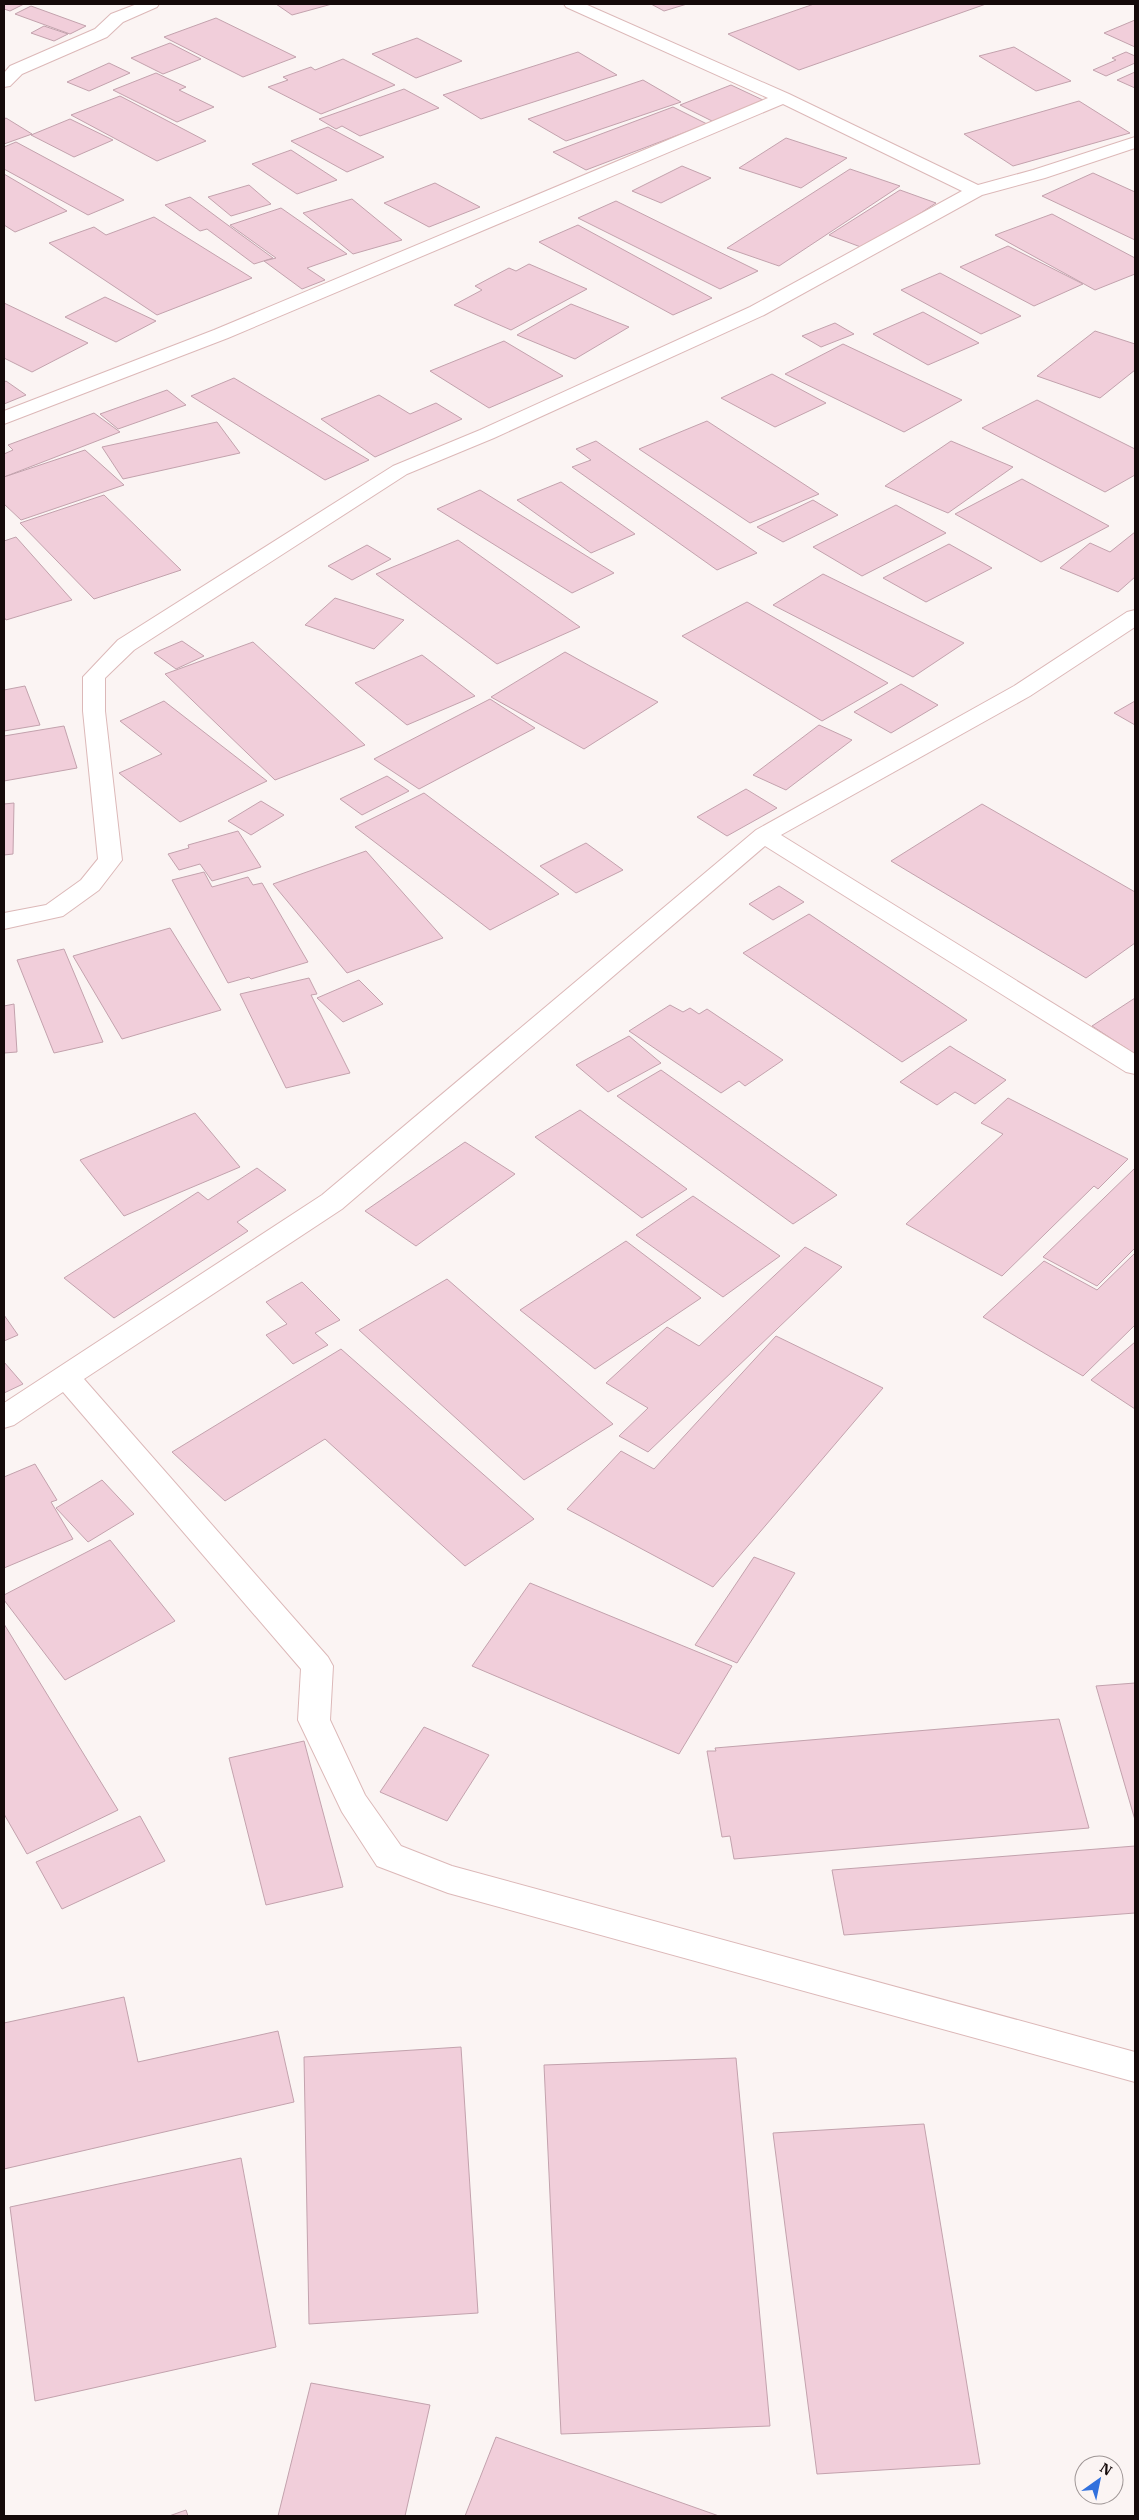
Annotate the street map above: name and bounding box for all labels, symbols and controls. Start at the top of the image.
north arrow [1074,2455,1124,2505]
text: N [1097,2459,1116,2480]

